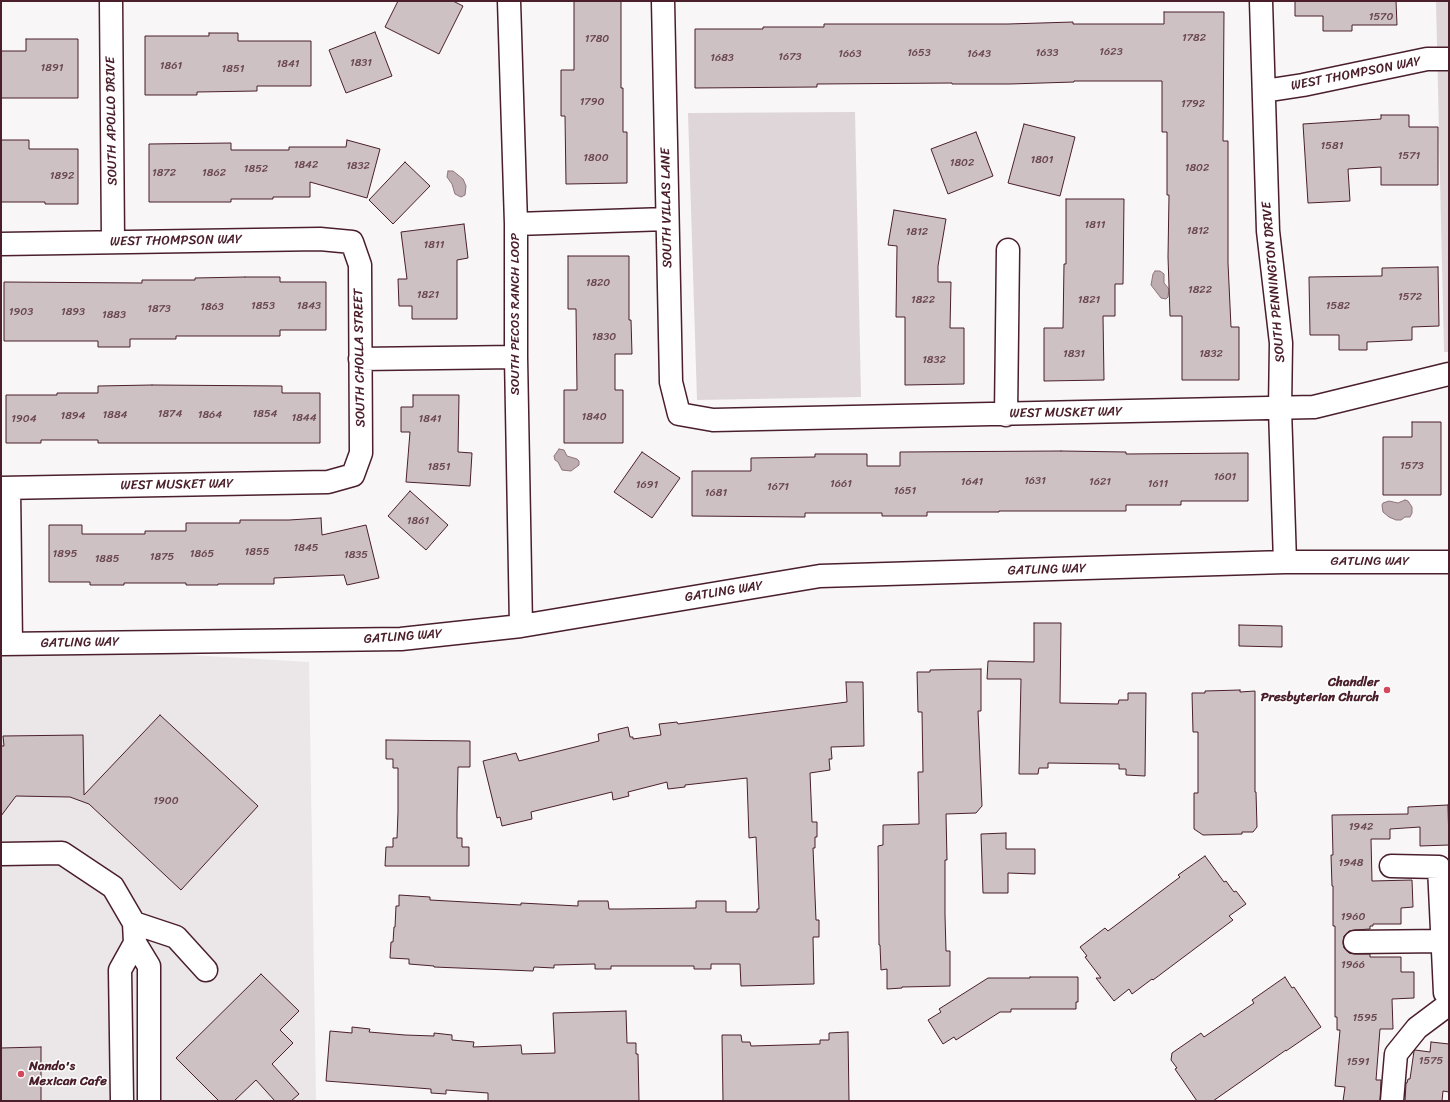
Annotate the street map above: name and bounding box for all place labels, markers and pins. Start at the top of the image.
place label: Chandler Presbyterian Church [1261,675,1379,706]
marker: Chandler Presbyterian Church [1382,685,1392,695]
place label: Nando's Mexican Cafe [29,1059,107,1090]
marker: Nando's Mexican Cafe [16,1069,26,1079]

